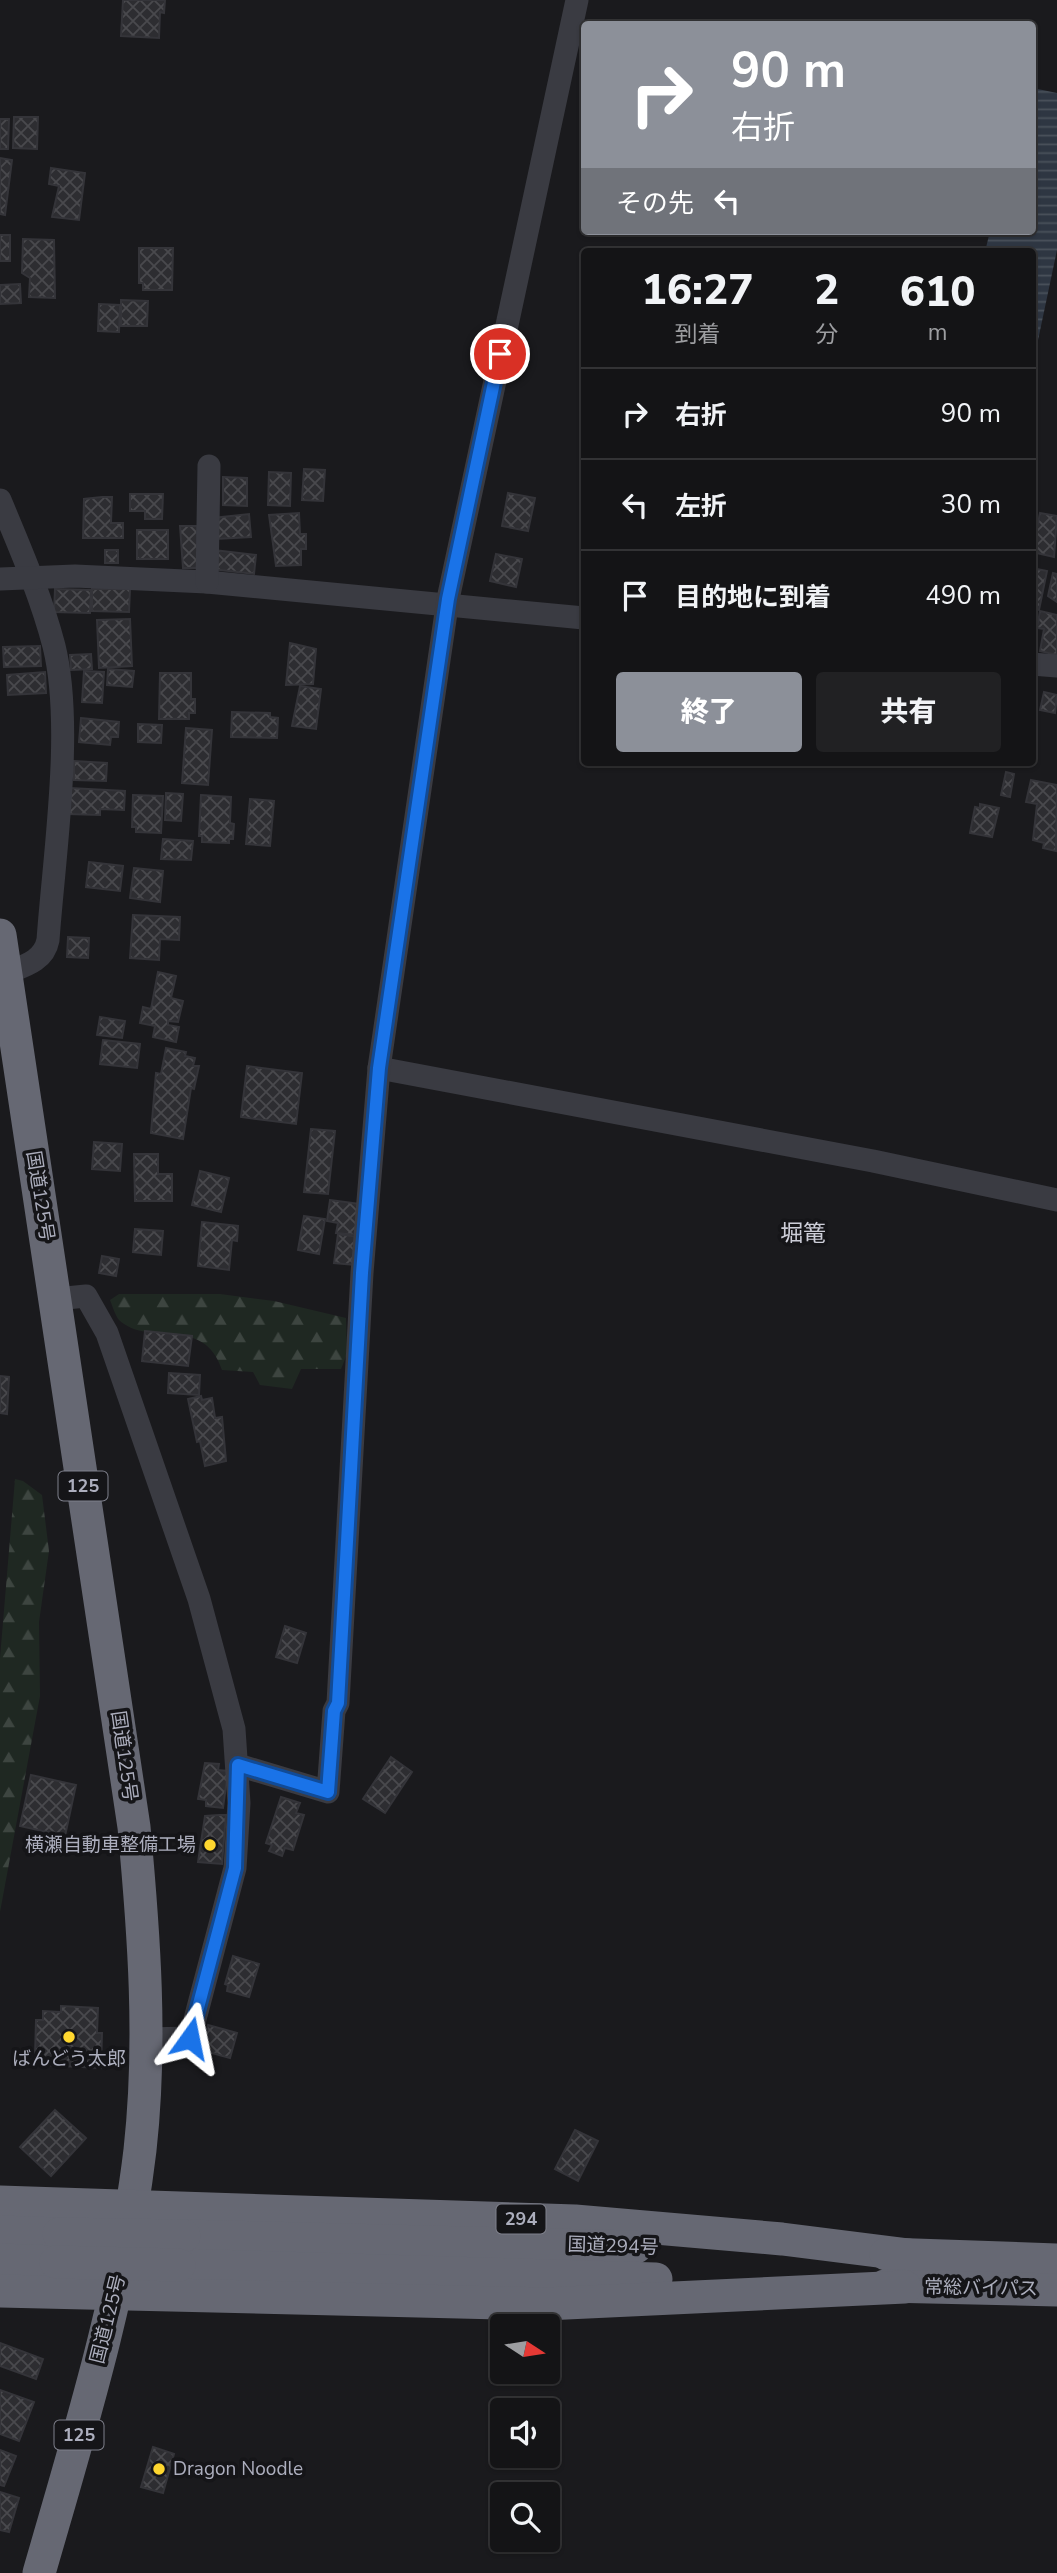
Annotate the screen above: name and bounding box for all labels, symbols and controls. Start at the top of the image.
text: 90 m [731,37,846,104]
icon: right [616,49,707,140]
text: 右折 [731,106,795,149]
icon: left [708,182,746,220]
text: その先 [616,186,694,221]
text: 16:27 [642,262,753,319]
text: 2 [814,262,839,319]
text: 610 [900,264,975,321]
text: m [928,317,947,348]
text: 到着 [674,319,720,350]
text: 分 [815,319,838,350]
pin [470,324,530,384]
icon: arrive [481,335,519,373]
icon: right [616,395,654,433]
text: 90 m [941,396,1001,431]
text: 右折 [675,398,727,433]
icon: left [616,486,654,524]
text: 30 m [941,487,1001,522]
text: 左折 [675,489,727,524]
icon: arrive [616,577,654,615]
text: 490 m [925,578,1001,613]
text: 目的地に到着 [675,580,831,615]
button: 終了 [616,672,802,752]
button: 共有 [816,672,1001,752]
street label: 国道125号 [20,1149,60,1243]
district label: 堀篭 [780,1218,826,1249]
road number: 125 [58,1471,108,1500]
street label: 国道125号 [105,1709,143,1803]
place label: 横瀬自動車整備工場 [25,1832,196,1858]
marker: 横瀬自動車整備工場 [202,1837,218,1853]
position arrow [153,2001,227,2075]
marker: ばんどう太郎 [61,2029,77,2045]
place label: ばんどう太郎 [12,2046,126,2072]
road number: 294 [496,2204,546,2234]
street label: 国道294号 [567,2231,659,2261]
street label: 国道125号 [84,2272,132,2366]
street label: 常総バイパス [924,2274,1038,2302]
north arrow [490,2314,560,2384]
map controls [490,2314,560,2552]
button: sound [490,2398,560,2468]
road number: 125 [55,2420,104,2449]
place label: Dragon Noodle [173,2456,303,2482]
marker: Dragon Noodle [151,2461,167,2477]
button: search [490,2482,560,2552]

